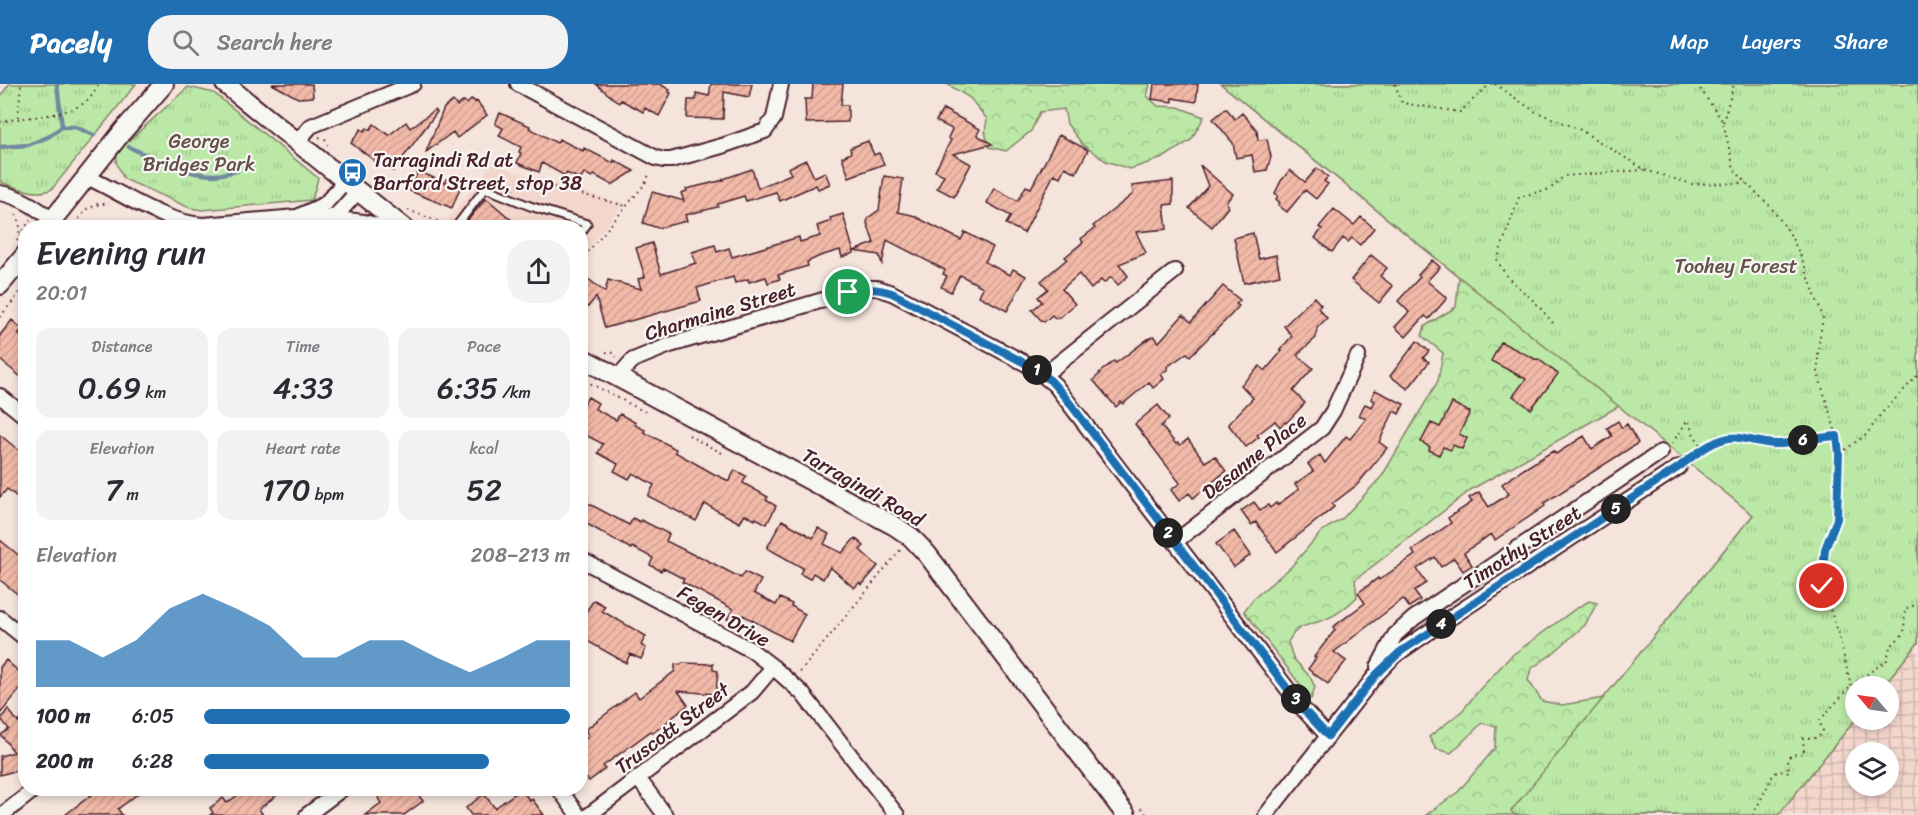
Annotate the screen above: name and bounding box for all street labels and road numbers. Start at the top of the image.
street label: Charmaine Street [640,272,800,351]
street label: Desanne Place [1194,404,1315,509]
street label: Tarragindi Road [795,438,932,537]
street label: Timothy Street [1456,496,1589,599]
street label: Fegen Drive [670,576,777,657]
street label: Truscott Street [607,673,738,784]

